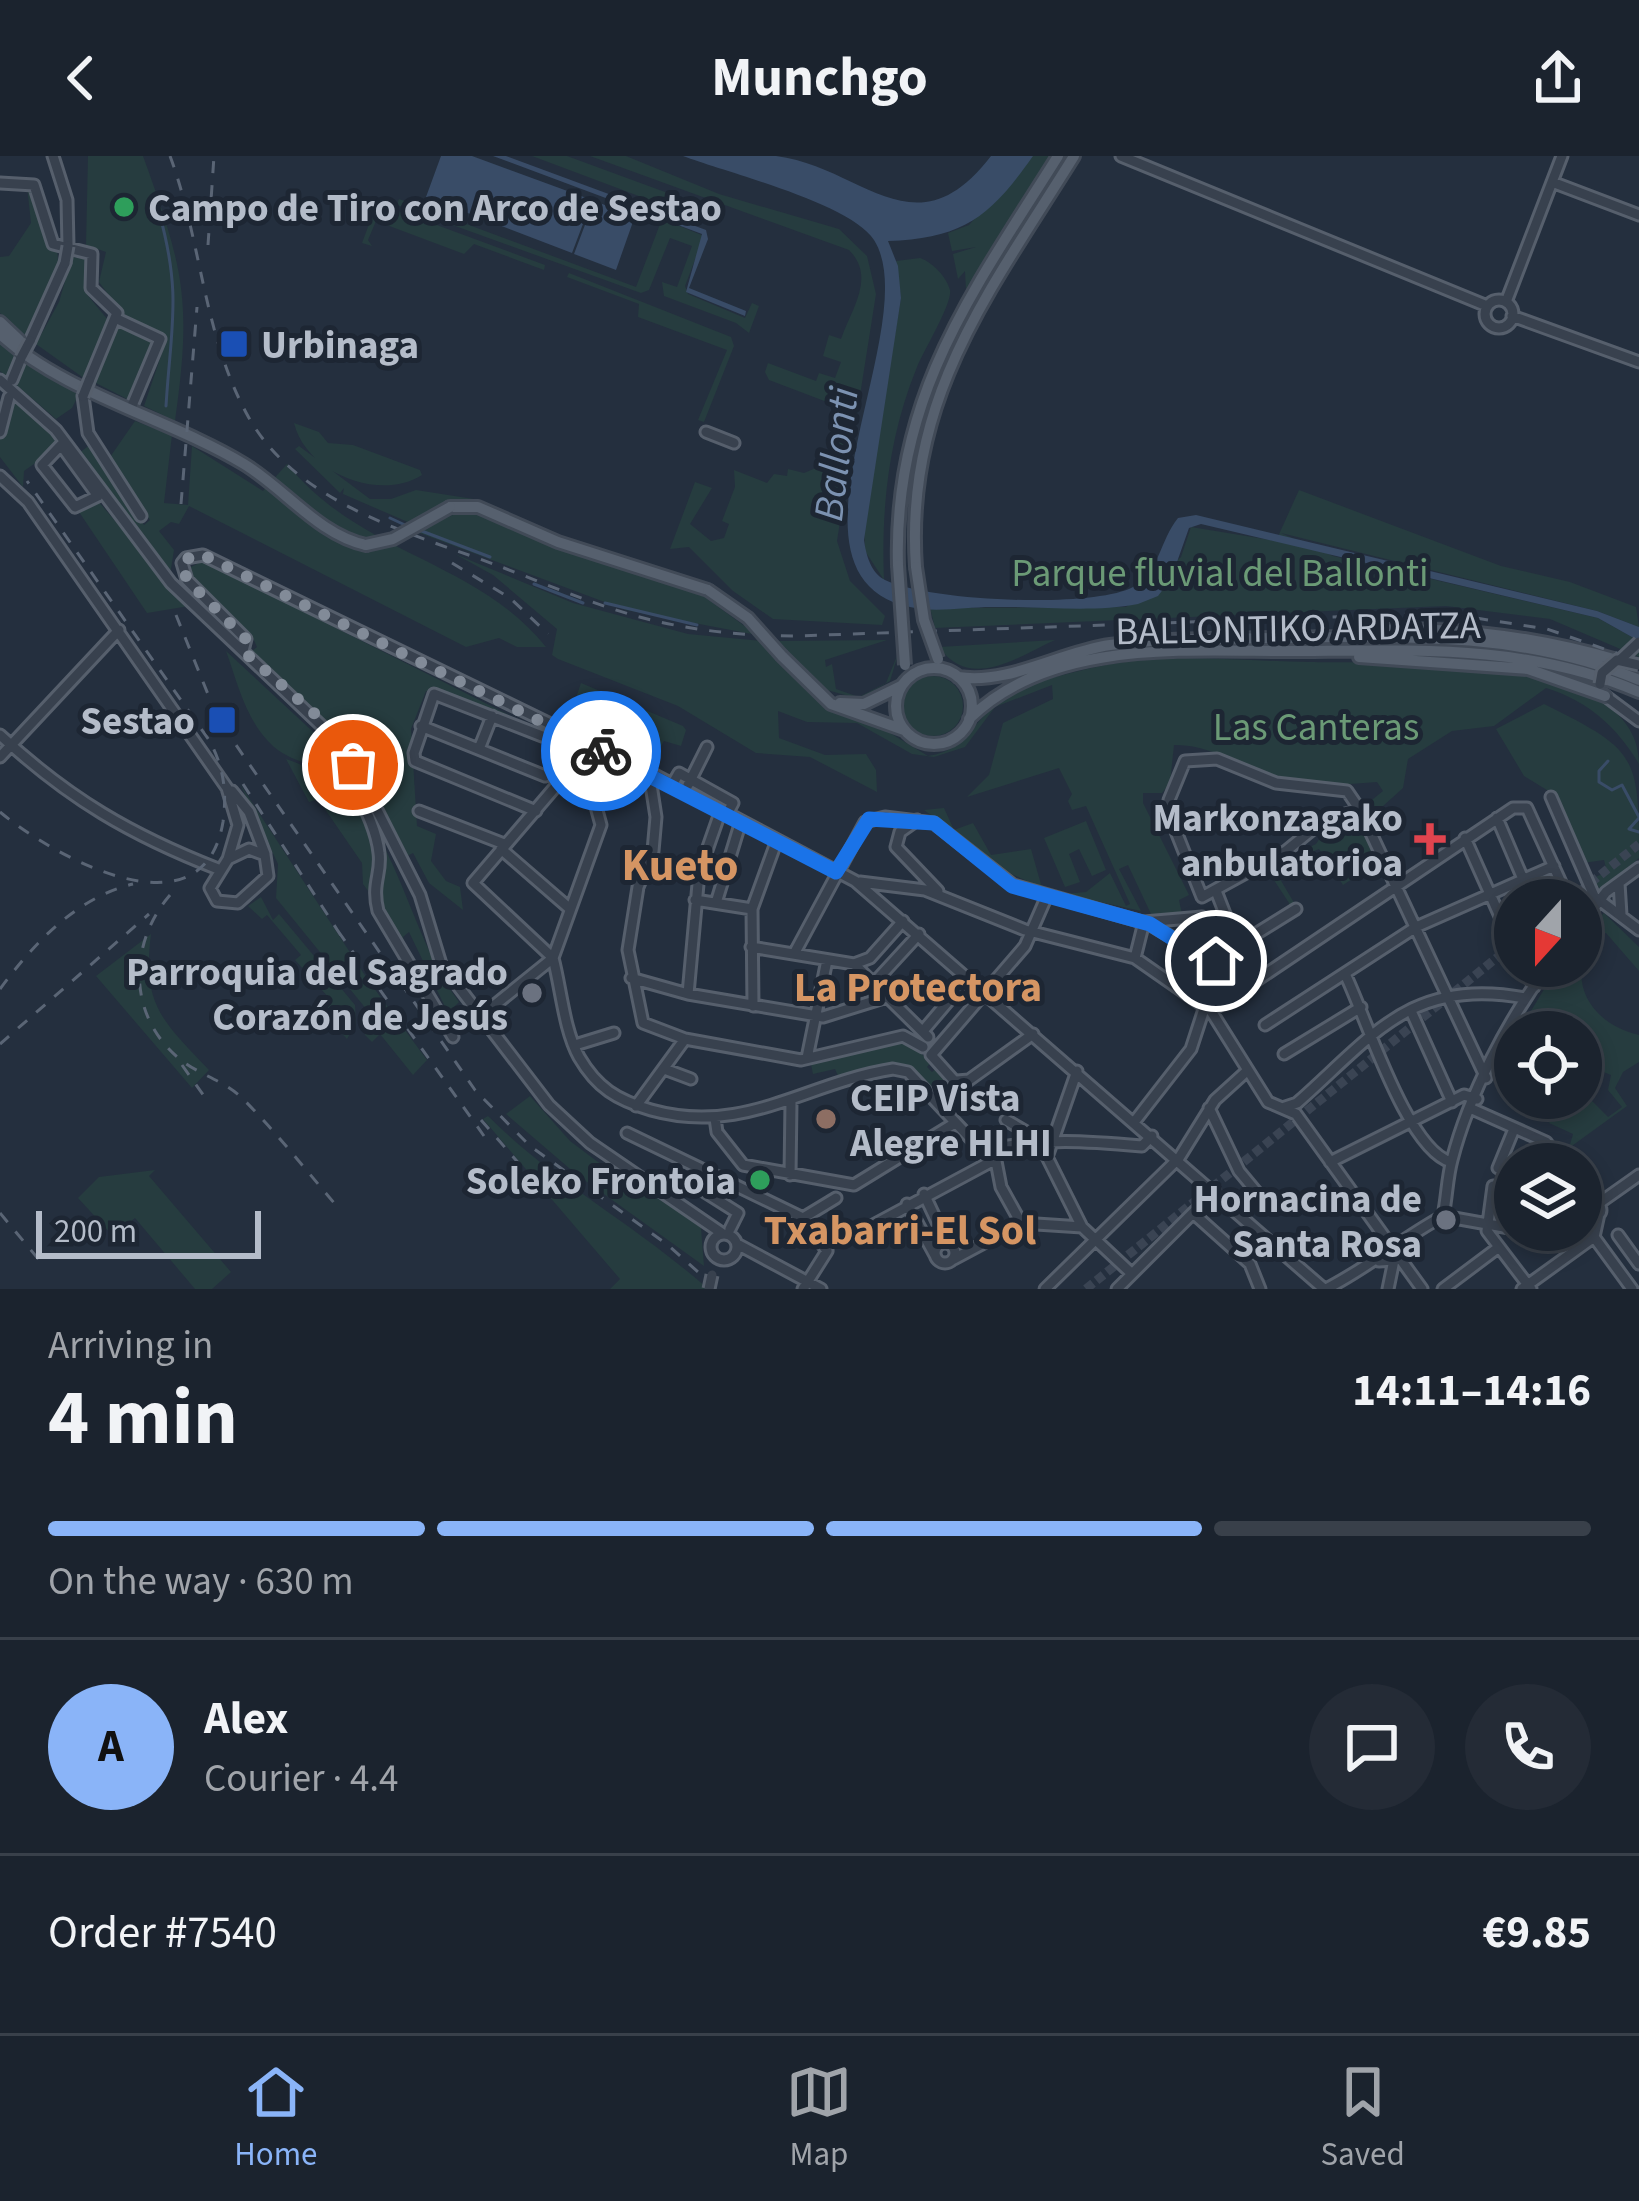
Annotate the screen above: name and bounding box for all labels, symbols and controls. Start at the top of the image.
text: Munchgo [711,40,928,117]
icon: back [48,45,114,111]
icon: share [1525,45,1591,111]
place label: Campo de Tiro con Arco de Sestao [148,181,722,237]
marker: Campo de Tiro con Arco de Sestao [111,194,137,220]
place label: Urbinaga [261,318,419,374]
marker: Urbinaga [218,328,250,360]
water label: Ballonti [799,383,875,525]
park label: Parque fluvial del Ballonti [1011,546,1429,602]
street label: BALLONTIKO ARDATZA [1115,598,1482,660]
courier [541,691,661,811]
place label: Sestao [80,694,195,750]
park label: Las Canteras [1213,700,1419,756]
marker: Sestao [206,704,238,736]
pin [302,714,404,816]
icon: bike [568,718,634,784]
icon: bag [320,732,386,798]
place label: Markonzagako anbulatorioa [1152,791,1403,892]
marker: Markonzagako anbulatorioa [1414,823,1446,855]
district label: Kueto [622,834,738,898]
north arrow [1494,879,1602,987]
map controls [1494,879,1602,1251]
pin [1165,910,1267,1012]
icon: home [1183,928,1249,994]
place label: Parroquia del Sagrado Corazón de Jesús [126,945,508,1046]
district label: La Protectora [794,958,1042,1018]
marker: Parroquia del Sagrado Corazón de Jesús [519,980,545,1006]
button: locate [1494,1011,1602,1119]
place label: CEIP Vista Alegre HLHI [849,1071,1052,1172]
marker: CEIP Vista Alegre HLHI [813,1106,839,1132]
button: layers [1494,1143,1602,1251]
place label: Soleko Frontoia [466,1154,736,1210]
marker: Soleko Frontoia [747,1167,773,1193]
place label: Hornacina de Santa Rosa [1193,1172,1422,1273]
district label: Txabarri-El Sol [764,1201,1036,1261]
scale bar [36,1205,261,1258]
marker: Hornacina de Santa Rosa [1433,1207,1459,1233]
text: 200 m [54,1208,137,1255]
text: Arriving in [48,1318,213,1374]
text: 14:11–14:16 [1352,1359,1591,1423]
text: 4 min [48,1363,238,1474]
text: On the way · 630 m [48,1554,354,1610]
button: chat [1309,1684,1435,1810]
button: phone [1465,1684,1591,1810]
text: Alex [204,1687,288,1751]
text: A [98,1715,124,1779]
text: Courier · 4.4 [204,1751,398,1807]
text: Order #7540 [48,1901,277,1965]
text: €9.85 [1482,1901,1591,1965]
tab: Home [234,2059,317,2178]
tab: Map [786,2059,852,2178]
tab: Saved [1320,2059,1405,2178]

